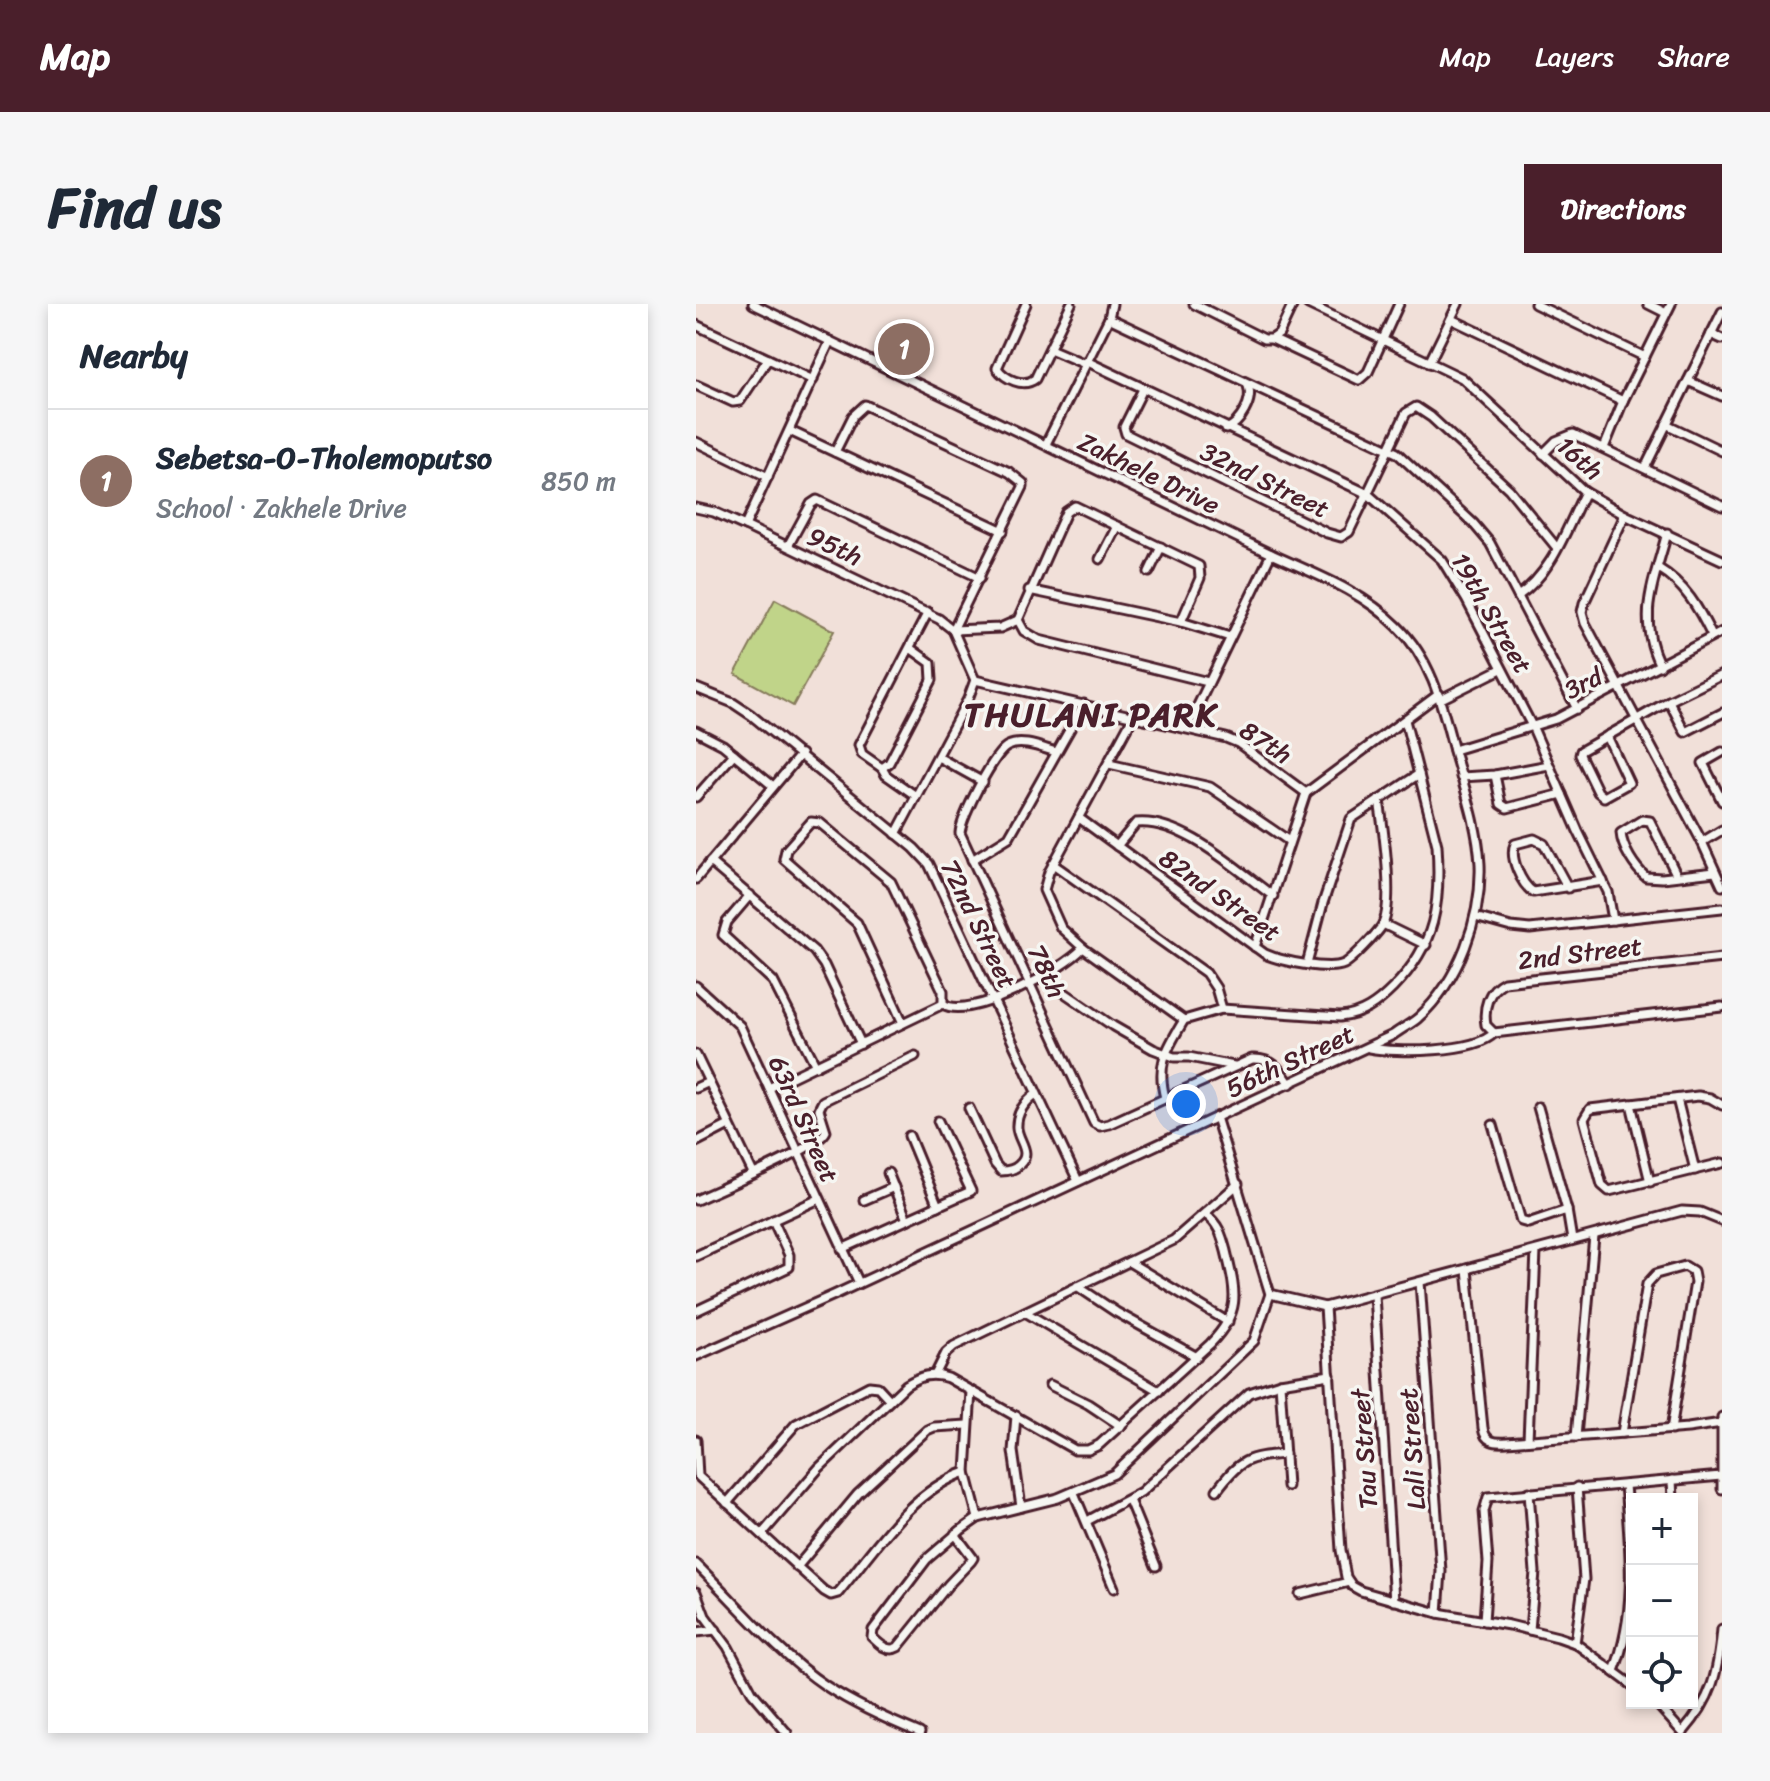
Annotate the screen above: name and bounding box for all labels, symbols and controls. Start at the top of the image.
text: Map [40,23,110,90]
text: Map [1439,32,1491,81]
text: Layers [1535,32,1614,81]
text: Share [1658,32,1730,81]
text: Find us [48,159,221,258]
button: Directions [1524,164,1722,253]
pin: 1 [878,319,930,379]
text: Nearby [80,326,188,386]
street label: Zakhele Drive [1070,419,1228,527]
street label: 16th [1546,424,1614,492]
street label: 32nd Street [1192,429,1338,531]
text: Sebetsa-O-Tholemoputso [156,431,492,485]
text: 1 [100,458,112,504]
text: 850 m [541,458,616,504]
text: School · Zakhele Drive [156,485,407,531]
street label: 95th [800,513,870,579]
street label: 19th Street [1438,543,1546,683]
street label: 3rd [1555,653,1613,712]
district label: THULANI PARK [964,685,1219,745]
street label: 87th [1230,708,1302,776]
street label: 82nd Street [1149,836,1291,954]
street label: 72nd Street [928,851,1030,997]
street label: 2nd Street [1515,923,1645,983]
street label: 78th [1014,936,1080,1006]
street label: 56th Street [1218,1011,1362,1111]
street label: 63rd Street [755,1048,853,1190]
your location [1166,1084,1206,1124]
street label: Tau Street [1337,1386,1391,1511]
street label: Lali Street [1385,1387,1439,1511]
map controls [1626,1493,1698,1709]
button: + [1626,1493,1698,1565]
button: − [1626,1565,1698,1637]
button: locate [1626,1637,1698,1709]

